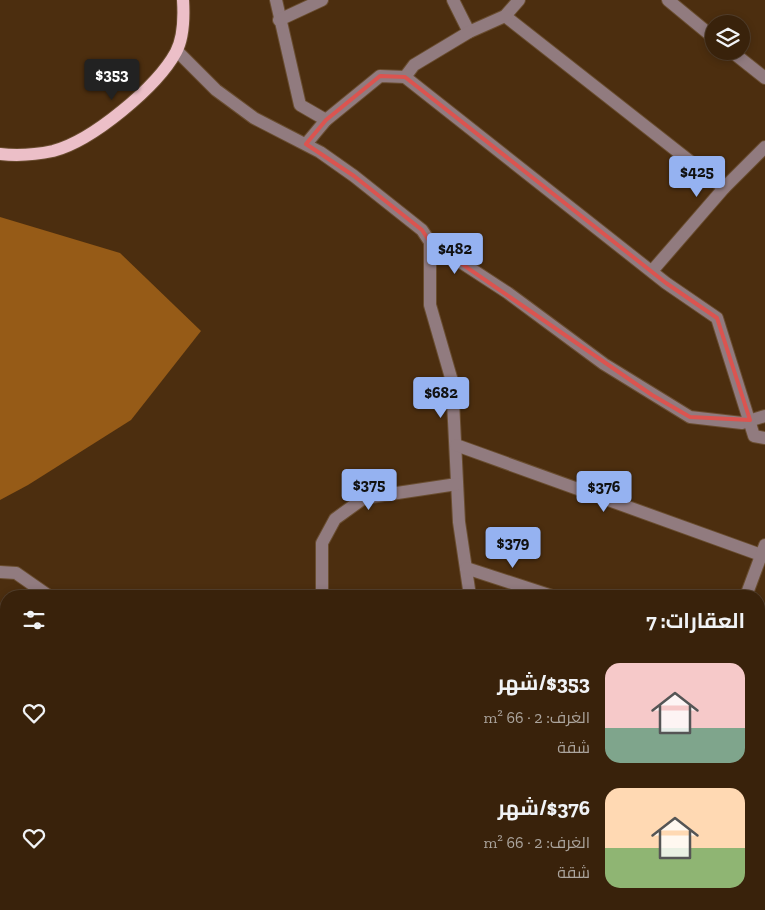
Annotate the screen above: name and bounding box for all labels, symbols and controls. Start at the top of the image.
map controls [705,15,750,60]
button: layers [705,15,750,60]
pin: $353 [82,58,142,101]
text: $353 [95,65,129,84]
pin: $425 [667,156,727,198]
text: $425 [680,162,714,181]
pin: $482 [425,232,485,275]
text: $482 [438,239,472,258]
pin: $682 [411,376,471,419]
text: $682 [424,383,458,402]
pin: $375 [339,468,399,511]
pin: $376 [574,470,634,513]
text: $375 [353,475,385,494]
text: $376 [588,477,620,496]
pin: $379 [483,526,543,569]
text: $379 [497,533,529,552]
icon: filters [20,606,48,634]
text: العقارات: 7 [646,608,745,633]
text: $353/شهر [497,670,590,695]
icon: home [645,683,705,743]
icon: heart [20,699,48,727]
text: الغرف: 2 · 66 m² [484,708,590,727]
text: شقة [557,738,590,757]
text: $376/شهر [498,795,590,820]
icon: home [645,808,705,868]
icon: heart [20,824,48,852]
text: الغرف: 2 · 66 m² [484,833,590,852]
text: شقة [557,863,590,882]

